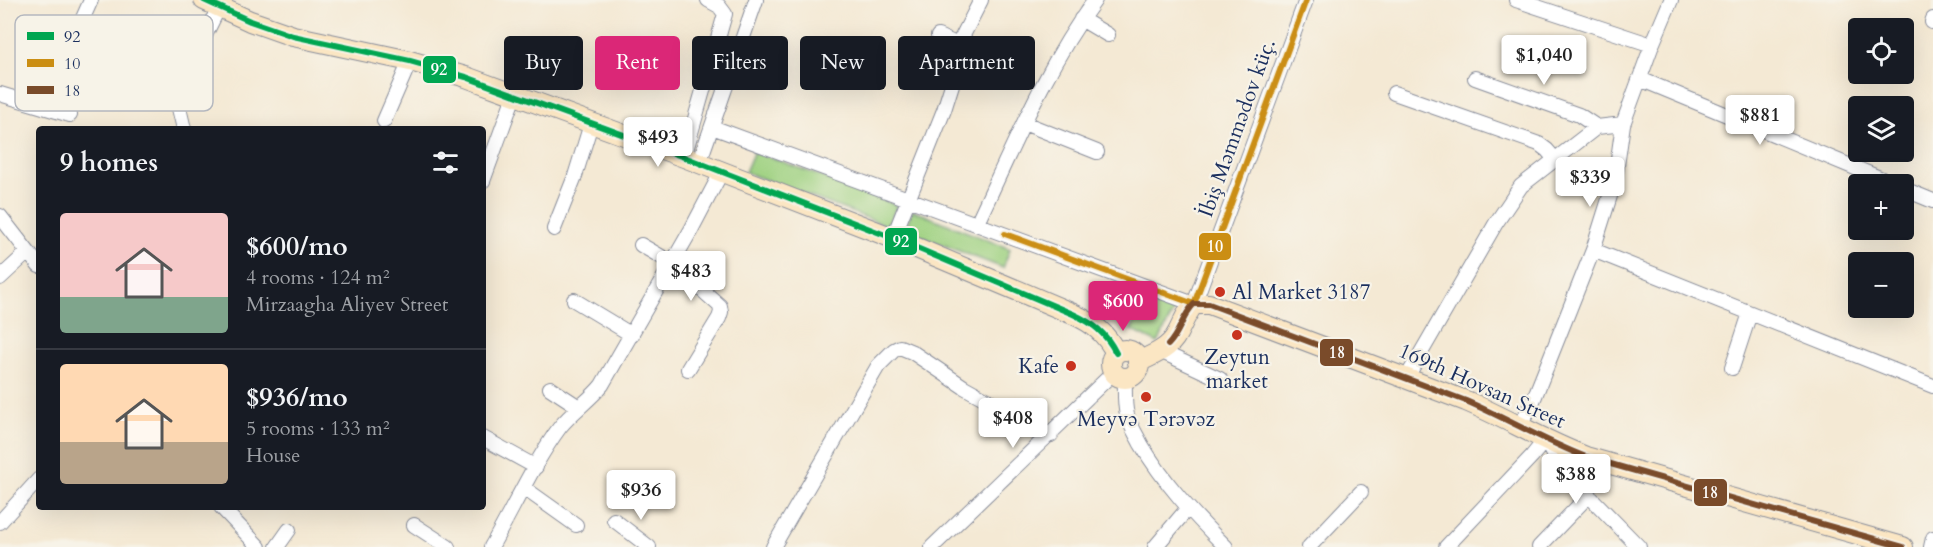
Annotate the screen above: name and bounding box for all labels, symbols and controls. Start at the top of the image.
legend [15,15,213,111]
map controls [1848,18,1914,318]
button: locate [1848,18,1914,84]
text: 92 [64,26,80,48]
street label: İbiş Məmmədov küç. [1191,35,1283,221]
pin: $1,040 [1495,35,1593,86]
chip: Buy [504,36,583,90]
chip: Rent [595,36,680,90]
chip: Filters [692,36,788,90]
chip: New [800,36,886,90]
chip: Apartment [898,36,1035,90]
text: $1,040 [1515,41,1573,68]
text: 10 [64,53,80,75]
line badge: 92 [422,55,457,84]
text: 92 [431,59,447,81]
text: 18 [64,80,80,102]
pin: $881 [1724,95,1796,146]
button: layers [1848,96,1914,162]
text: $881 [1740,101,1780,128]
pin: $493 [622,117,694,168]
text: $493 [638,123,678,150]
text: 9 homes [60,145,158,180]
icon: filters [429,146,462,179]
pin: $339 [1554,157,1626,208]
text: $339 [1570,163,1610,190]
button: + [1848,174,1914,240]
line badge: 92 [884,227,918,256]
text: $600/mo [246,229,348,264]
text: 92 [893,231,909,253]
line badge: 10 [1198,232,1232,261]
text: 10 [1207,236,1223,258]
icon: home [108,237,180,309]
pin: $483 [655,251,727,302]
button: − [1848,252,1914,318]
text: $483 [671,257,711,284]
text: 4 rooms · 124 m² [246,264,390,291]
place label: Al Market 3187 [1232,278,1371,307]
pin: $600 [1087,281,1159,332]
marker: Al Market 3187 [1213,285,1227,299]
text: $600 [1103,287,1143,314]
text: Mirzaagha Aliyev Street [246,291,448,318]
marker: Zeytun market [1230,328,1244,342]
street label: 169th Hovsan Street [1394,336,1570,436]
line badge: 18 [1319,338,1354,367]
text: 18 [1329,342,1345,364]
place label: Zeytun market [1204,343,1270,396]
place label: Kafe [1018,352,1059,381]
marker: Kafe [1064,359,1078,373]
text: $936/mo [246,380,348,415]
icon: home [108,388,180,460]
marker: Meyvə Tərəvəz [1139,390,1153,404]
pin: $408 [977,398,1049,449]
text: $408 [993,404,1033,431]
place label: Meyvə Tərəvəz [1077,405,1216,434]
text: 5 rooms · 133 m² [246,415,390,442]
text: House [246,442,300,469]
pin: $388 [1540,454,1612,505]
text: $388 [1556,460,1596,487]
pin: $936 [605,470,677,521]
text: $936 [621,476,661,503]
line badge: 18 [1693,478,1728,507]
text: 18 [1702,482,1718,504]

